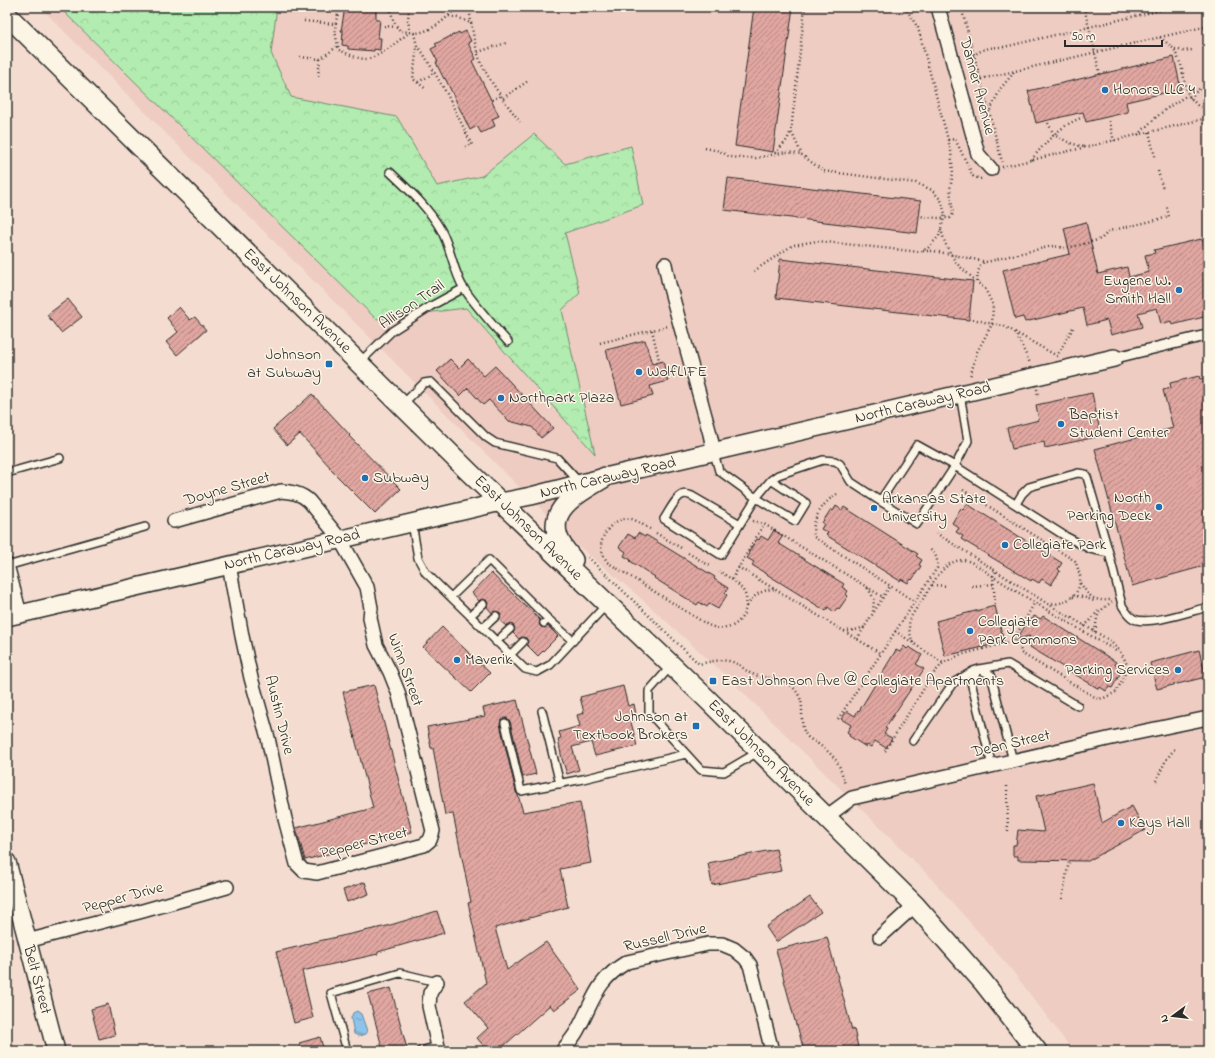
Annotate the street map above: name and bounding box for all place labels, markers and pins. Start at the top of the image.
place label: Honors LLC 4 [1113,78,1196,102]
marker: Honors LLC 4 [1100,85,1110,95]
place label: Eugene W. Smith Hall [1103,269,1171,311]
marker: Eugene W. Smith Hall [1174,285,1184,295]
place label: Johnson at Subway [247,343,321,385]
marker: Johnson at Subway [324,359,334,369]
place label: WolfLIFE [647,360,707,384]
marker: WolfLIFE [634,367,644,377]
place label: Northpark Plaza [509,386,614,410]
marker: Northpark Plaza [496,393,506,403]
place label: Baptist Student Center [1068,403,1169,445]
marker: Baptist Student Center [1056,419,1066,429]
place label: Subway [373,466,429,490]
marker: Subway [360,473,370,483]
place label: North Parking Deck [1067,486,1152,528]
place label: Arkansas State University [882,487,987,529]
marker: North Parking Deck [1154,502,1164,512]
marker: Arkansas State University [869,503,879,513]
place label: Collegiate Park [1013,533,1107,557]
marker: Collegiate Park [1000,540,1010,550]
place label: Collegiate Park Commons [978,610,1077,652]
marker: Collegiate Park Commons [965,626,975,636]
place label: Maverik [465,648,513,672]
marker: Maverik [452,655,462,665]
place label: Parking Services [1065,658,1170,682]
marker: Parking Services [1173,665,1183,675]
place label: East Johnson Ave @ Collegiate Apartments [721,669,1004,693]
marker: East Johnson Ave @ Collegiate Apartments [708,676,718,686]
place label: Johnson at Textbook Brokers [573,705,689,747]
marker: Johnson at Textbook Brokers [691,721,701,731]
place label: Kays Hall [1129,811,1190,835]
marker: Kays Hall [1116,818,1126,828]

